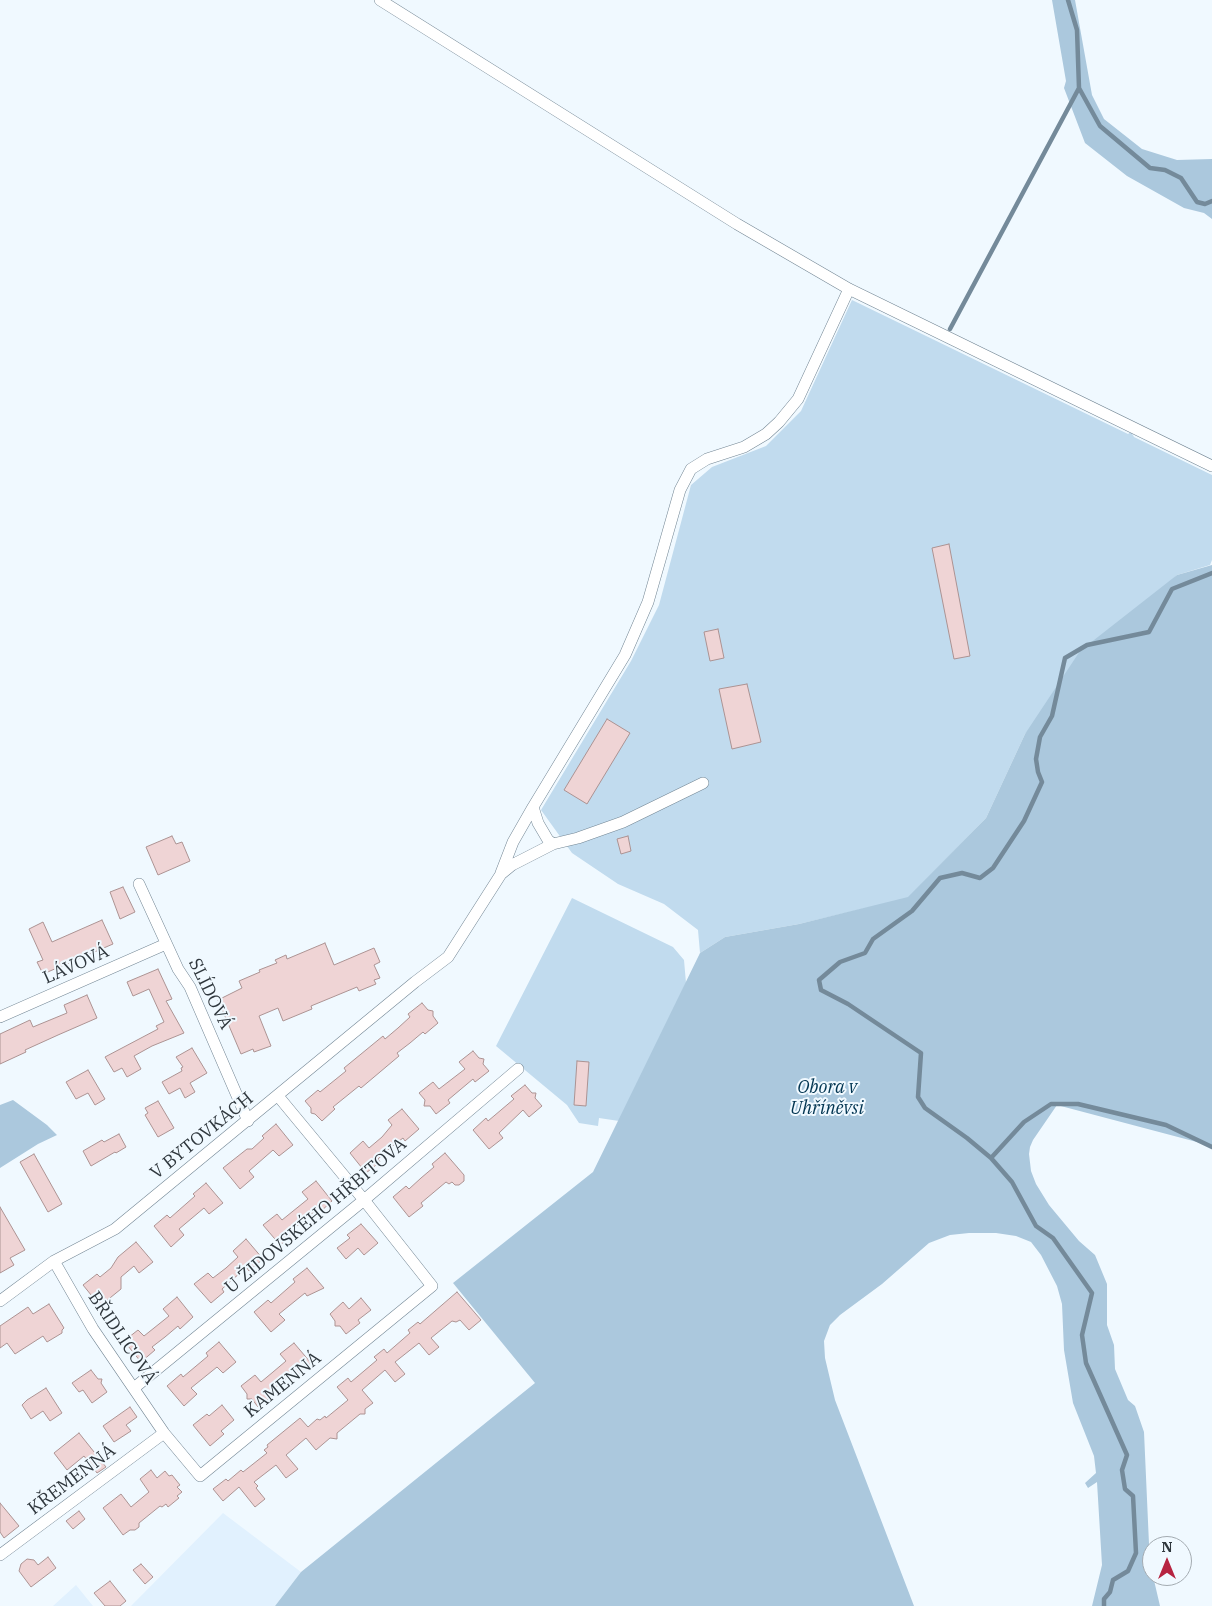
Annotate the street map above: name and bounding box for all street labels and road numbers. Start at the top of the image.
street label: LÁVOVÁ [40,941,112,989]
street label: SLÍDOVÁ [184,955,236,1033]
street label: V BYTOVKÁCH [146,1088,258,1184]
street label: U ŽIDOVSKÉHO HŘBITOVA [221,1134,411,1298]
street label: BŘIDLICOVÁ [83,1287,161,1389]
street label: KAMENNÁ [240,1348,326,1422]
street label: KŘEMENNÁ [24,1440,120,1520]

